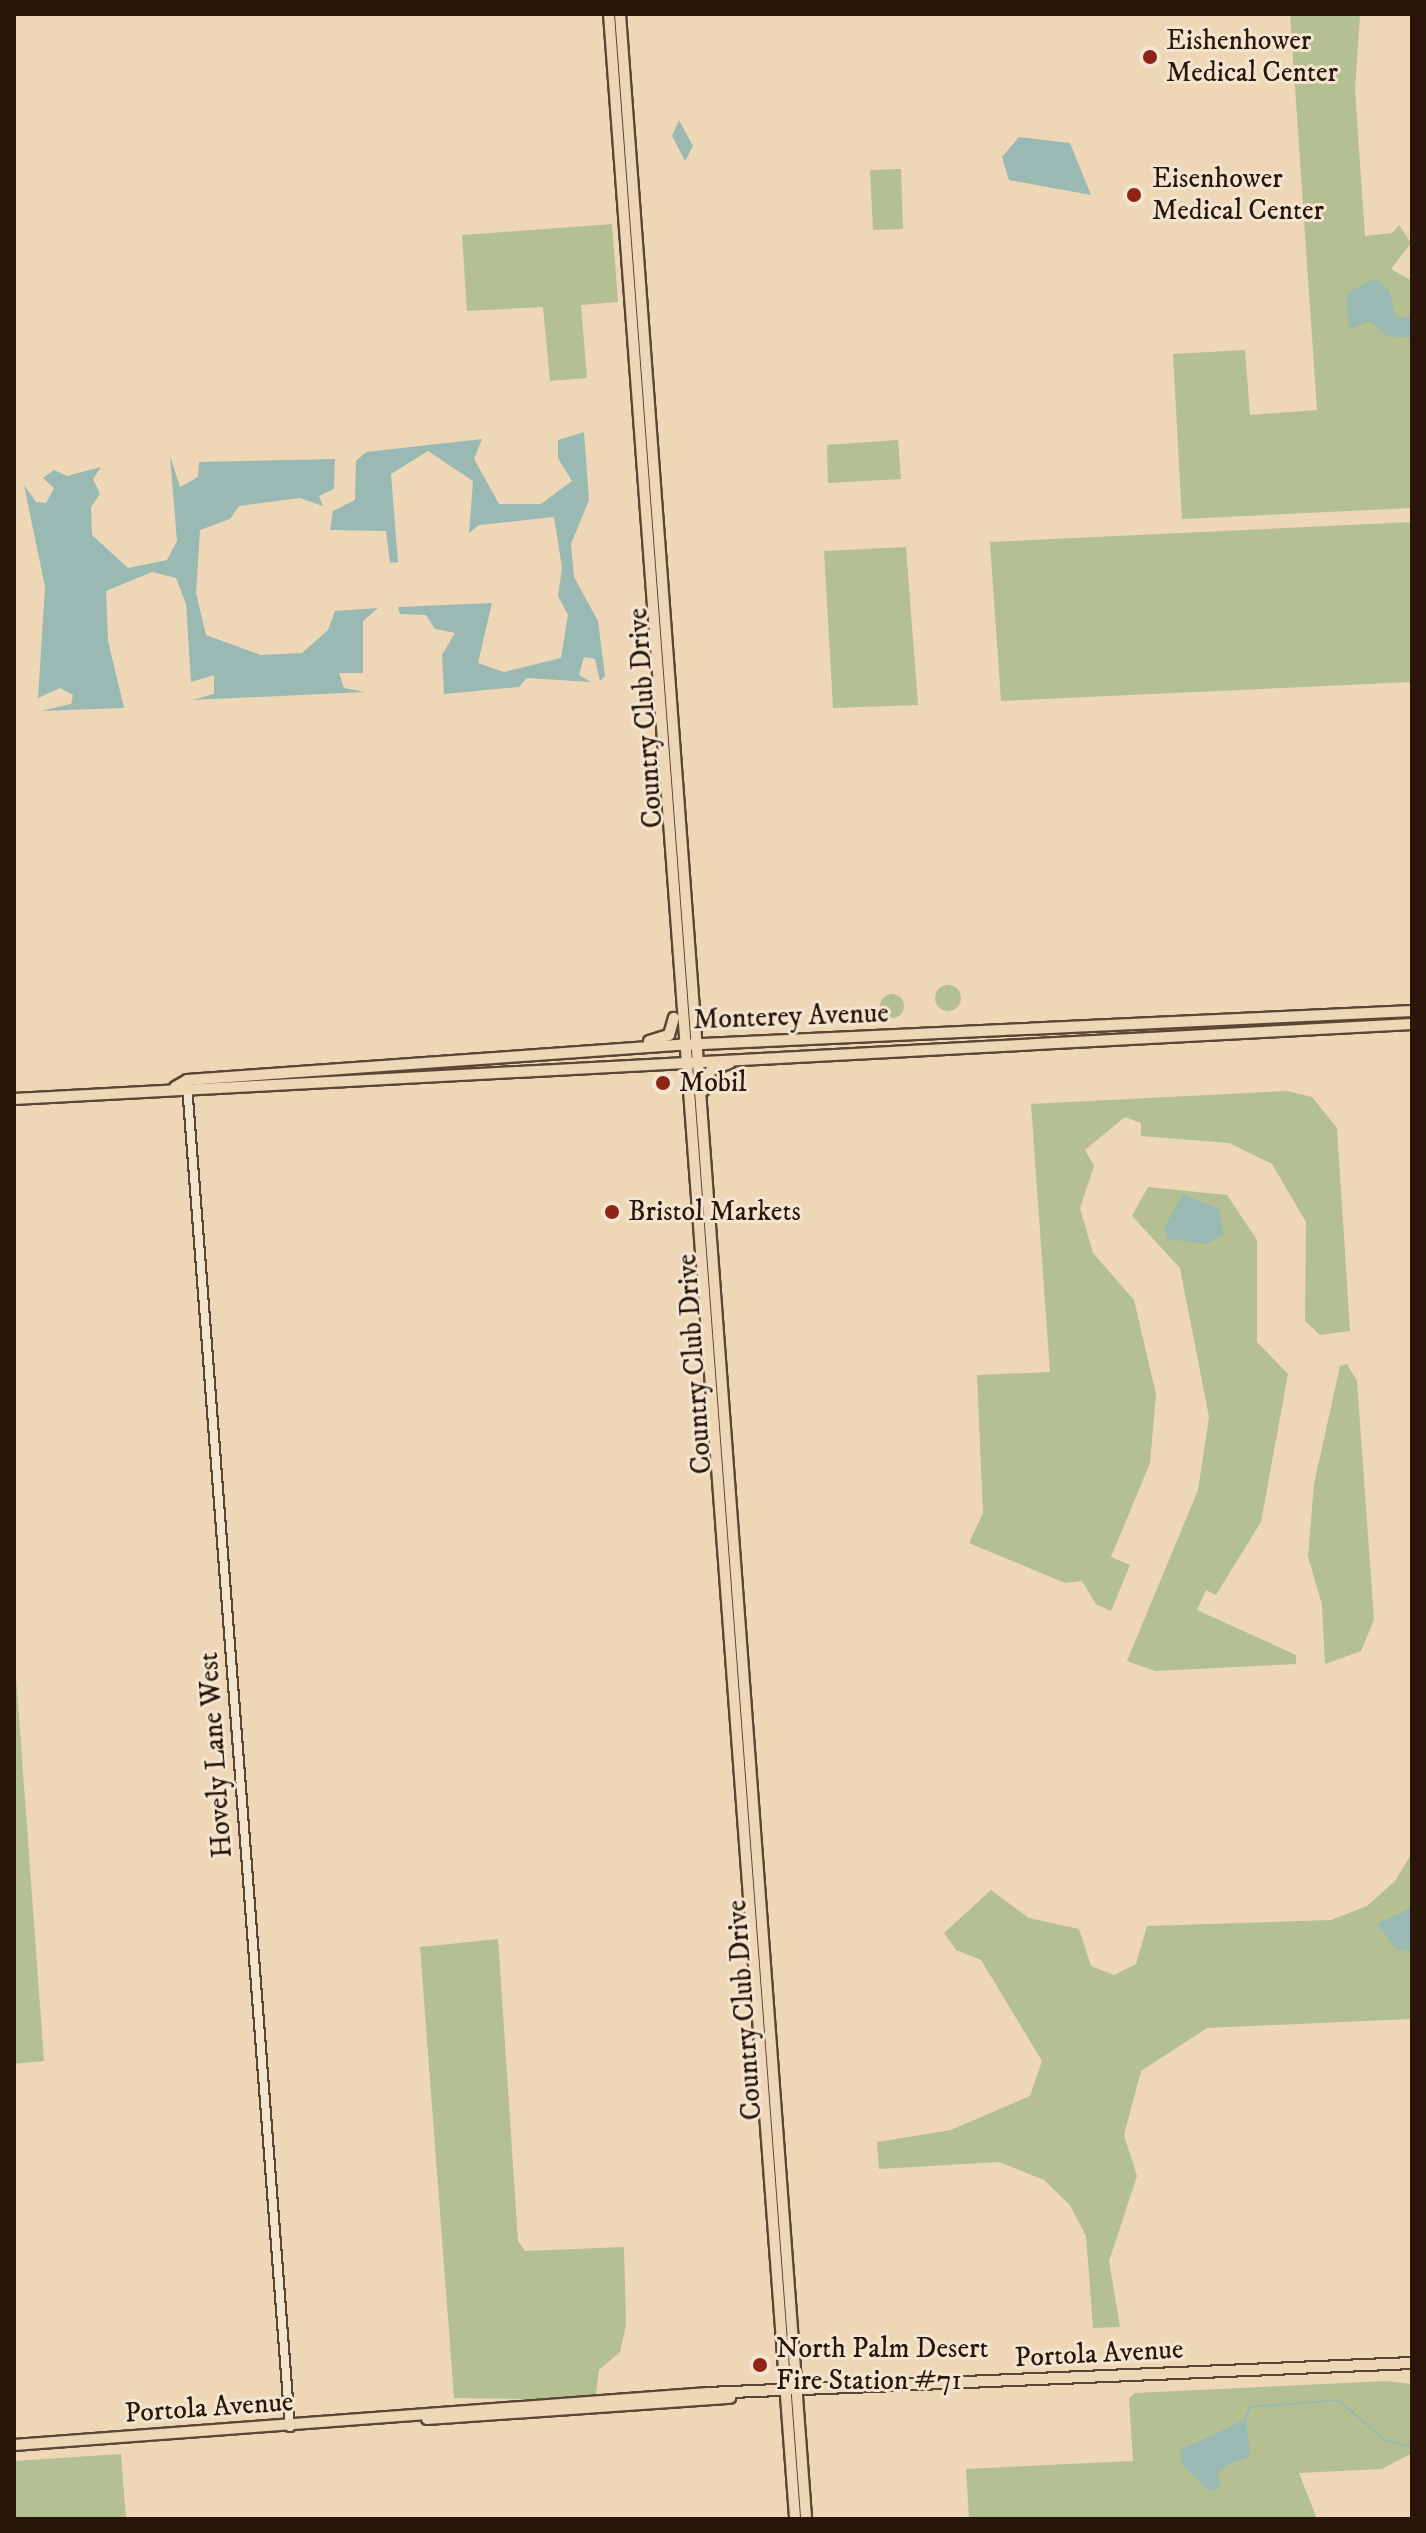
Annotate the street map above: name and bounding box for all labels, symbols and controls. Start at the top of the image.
place label: Eishenhower Medical Center [1166,24,1338,90]
marker: Eishenhower Medical Center [1141,48,1159,66]
place label: Eisenhower Medical Center [1152,162,1324,228]
marker: Eisenhower Medical Center [1123,184,1145,206]
street label: Country Club Drive [622,607,670,829]
street label: Monterey Avenue [693,997,889,1037]
place label: Mobil [679,1066,747,1100]
marker: Mobil [654,1074,672,1092]
place label: Bristol Markets [628,1195,801,1229]
marker: Bristol Markets [603,1203,621,1221]
street label: Country Club Drive [671,1253,719,1475]
street label: Hovely Lane West [192,1651,240,1859]
street label: Country Club Drive [721,1899,769,2121]
place label: North Palm Desert Fire Station #71 [776,2332,988,2398]
street label: Portola Avenue [1014,2333,1184,2375]
marker: North Palm Desert Fire Station #71 [751,2356,769,2374]
street label: Portola Avenue [123,2385,295,2431]

